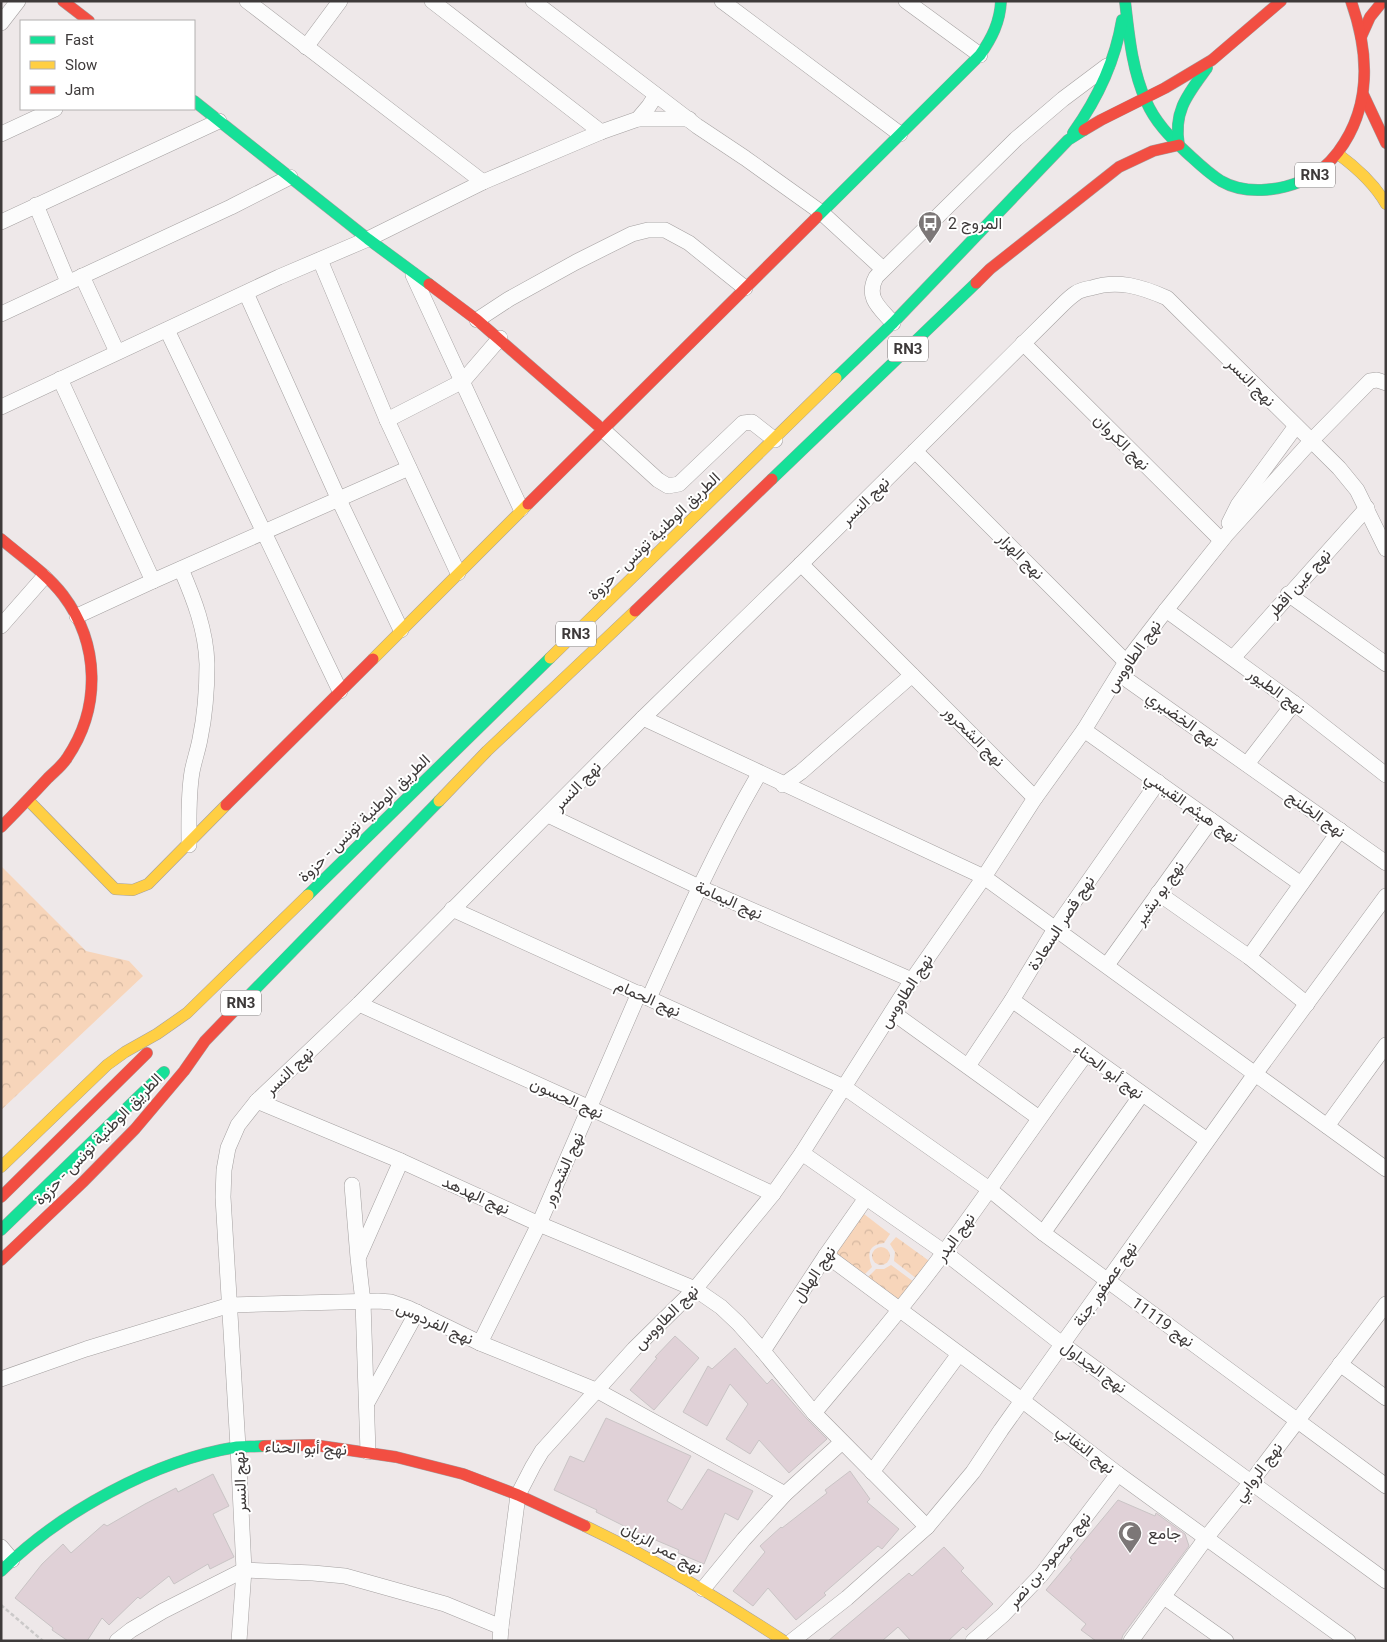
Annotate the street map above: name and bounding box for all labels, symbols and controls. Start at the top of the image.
legend [20,20,195,110]
text: Fast [65,31,94,49]
text: Slow [65,56,97,74]
text: Jam [65,81,95,99]
road number: RN3 [1295,162,1335,188]
bus stop icon: المروج 2 [917,210,943,244]
place label: المروج 2 [948,214,1002,235]
road number: RN3 [888,336,928,362]
street label: نهج النسر [1221,353,1279,412]
street label: نهج الكروان [1089,410,1154,475]
street label: الطريق الوطنية تونس - حزوة [584,468,725,605]
street label: نهج النسر [836,473,895,531]
street label: نهج الهزار [992,528,1048,585]
street label: نهج عين اقطر [1263,545,1336,623]
street label: نهج الطاووس [1101,616,1166,697]
road number: RN3 [556,622,596,646]
street label: نهج الطيور [1243,663,1309,720]
street label: نهج الخضيري [1141,687,1223,754]
street label: نهج الشحرور [937,701,1009,772]
street label: الطريق الوطنية تونس - حزوة [294,750,435,887]
street label: نهج النسر [548,757,606,817]
street label: نهج هيثم القيسي [1139,768,1243,850]
street label: نهج الخلنج [1281,787,1349,843]
street label: نهج بو بشير [1129,857,1190,931]
street label: نهج قصر السعادة [1023,872,1100,975]
street label: نهج اليمامة [692,877,766,925]
street label: نهج الطاووس [875,951,939,1032]
street label: نهج الحمام [612,975,684,1023]
road number: RN3 [221,990,261,1016]
street label: نهج أبو الحناء [1069,1039,1148,1104]
street label: نهج النسر [260,1043,319,1101]
street label: الطريق الوطنية تونس - حزوة [30,1069,167,1210]
street label: نهج الحسون [527,1073,607,1124]
street label: نهج الشحرور [538,1129,590,1211]
street label: نهج الهدهد [438,1172,513,1220]
street label: نهج البدر [930,1209,981,1267]
street label: نهج عصفور جنة [1069,1238,1143,1331]
street label: نهج الهلال [788,1242,841,1307]
street label: نهج الطاووس [630,1281,704,1355]
street label: نهج 11119 [1127,1293,1198,1353]
street label: نهج الفردوس [393,1298,476,1350]
street label: نهج الجداول [1056,1337,1130,1399]
street label: نهج التفاني [1051,1420,1119,1481]
street label: نهج أبو الحناء [264,1437,347,1461]
street label: نهج الروابي [1230,1439,1290,1508]
street label: نهج النسر [229,1451,253,1514]
street label: نهج محمود بن نصر [1003,1508,1096,1614]
street label: نهج عمر الزيان [617,1518,706,1580]
mosque icon: جامع [1117,1520,1143,1554]
place label: جامع [1148,1524,1181,1545]

